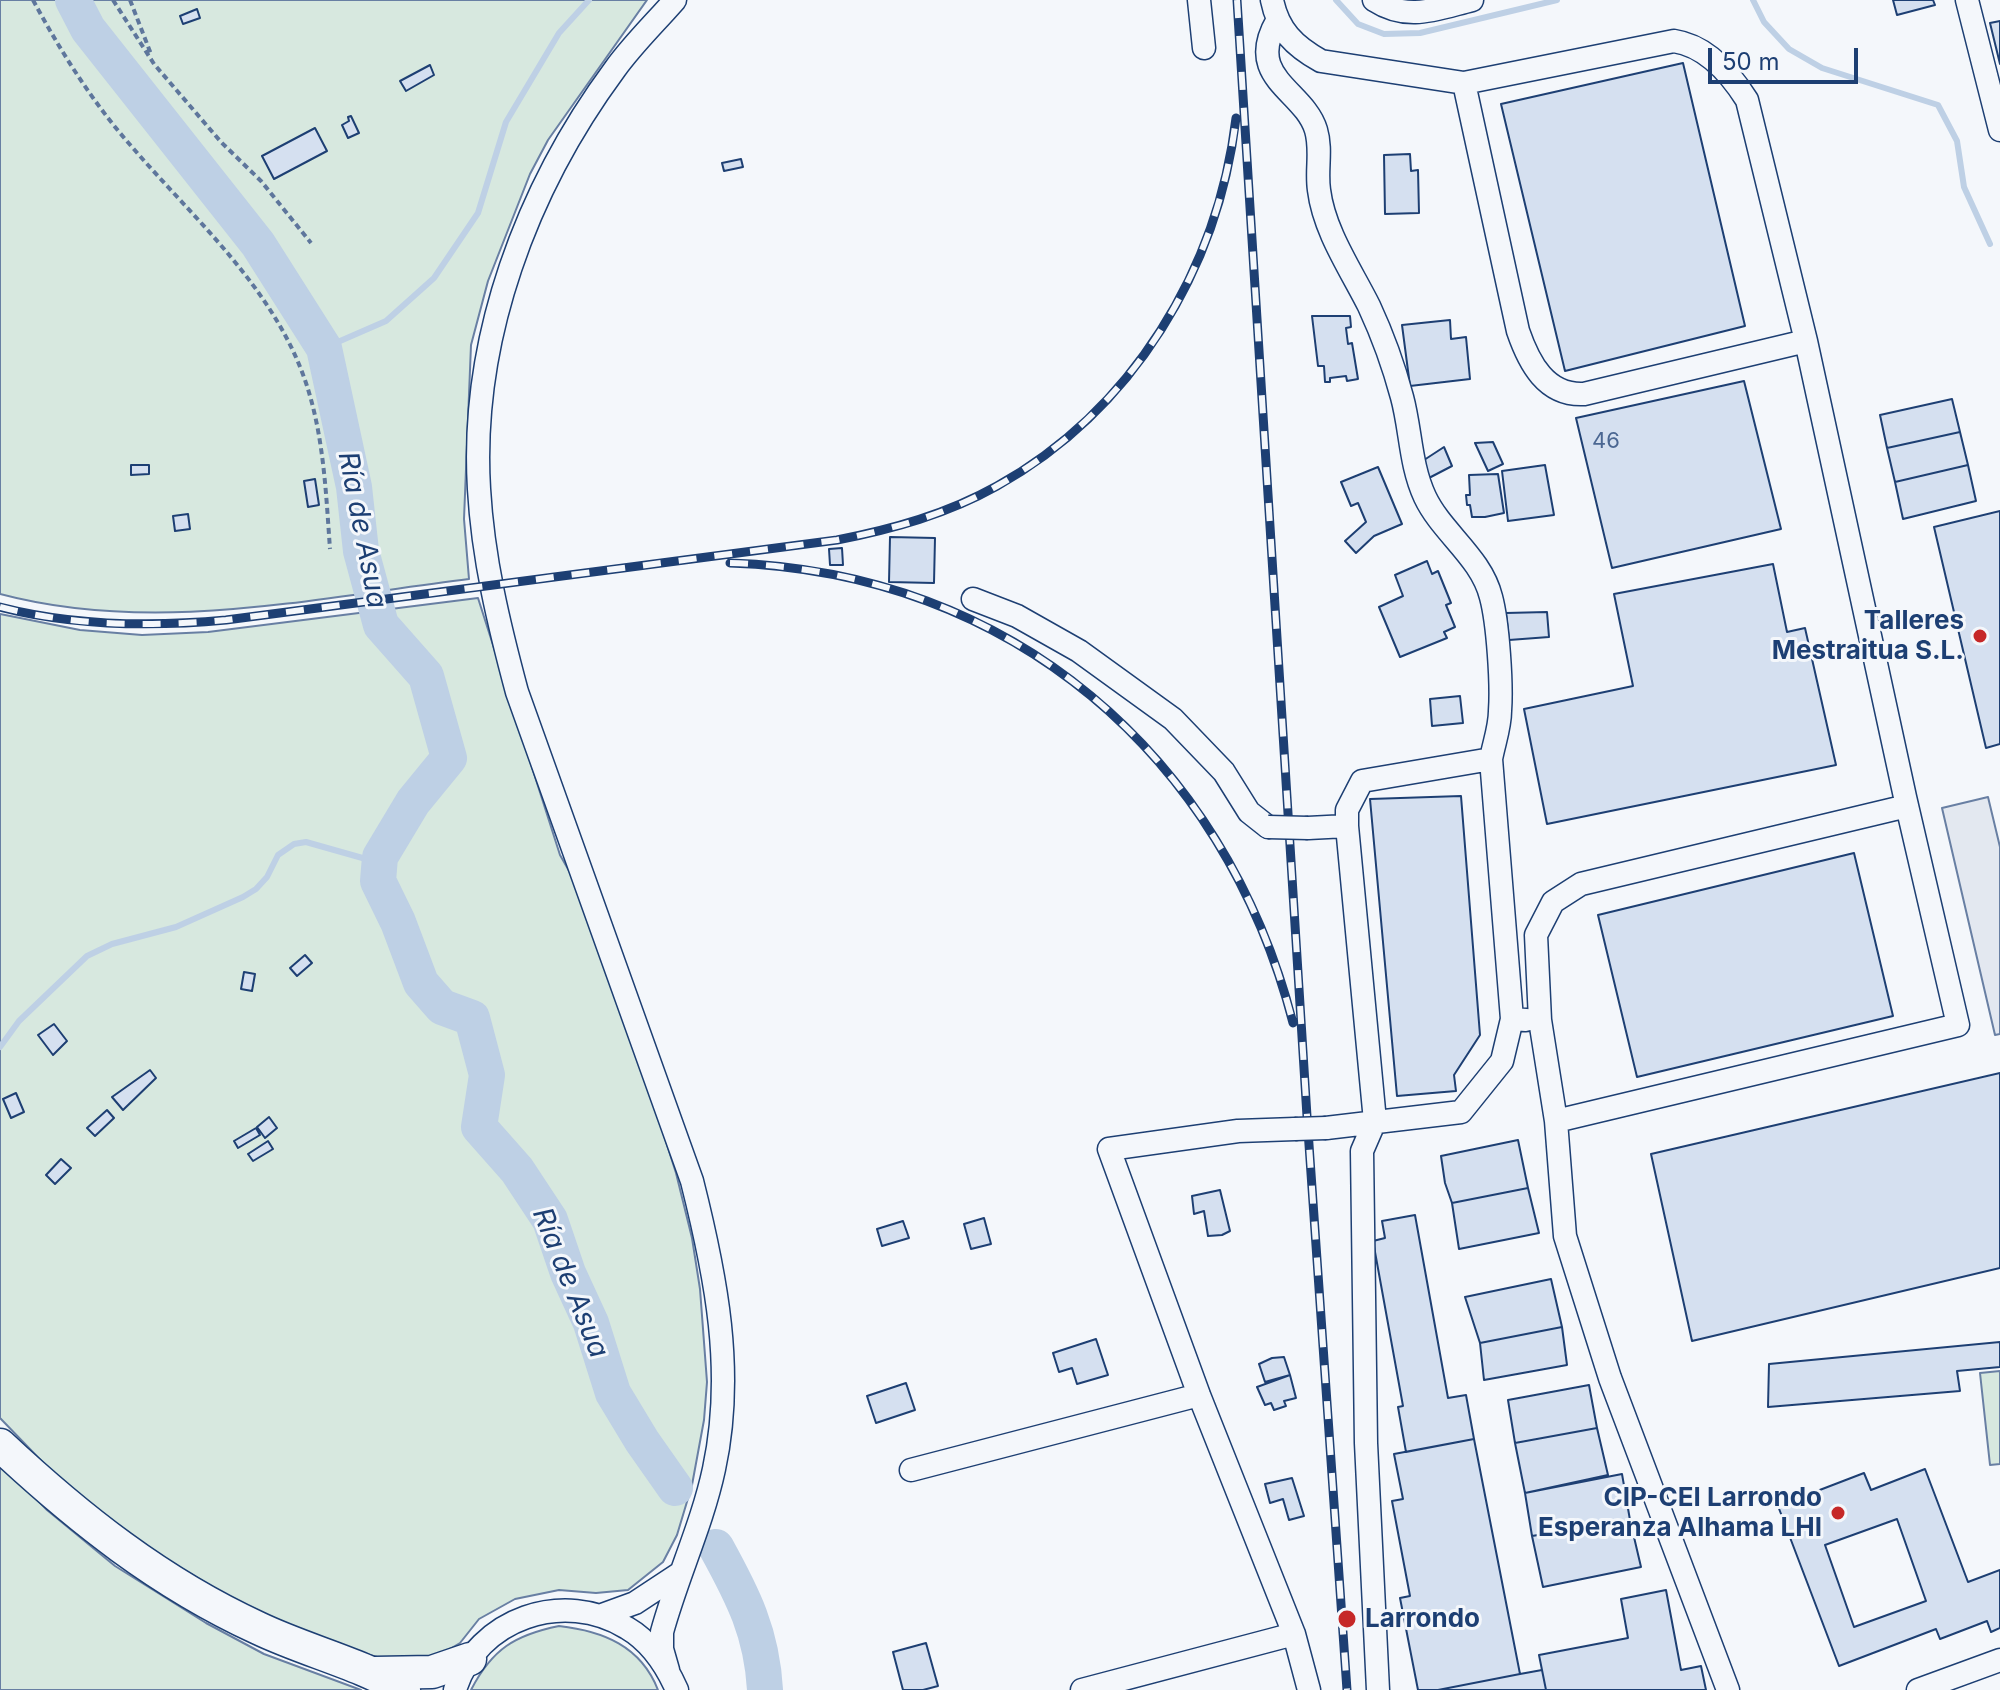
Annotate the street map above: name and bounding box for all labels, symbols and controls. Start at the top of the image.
scale bar [1712,32,1862,82]
text: 50 m [1722,47,1780,76]
house number: 46 [1592,428,1620,454]
water label: Ría de Asua [330,449,394,611]
place label: Talleres Mestraitua S.L. [1772,605,1964,666]
marker: Talleres Mestraitua S.L. [1971,627,1989,645]
water label: Ría de Asua [525,1203,615,1363]
place label: CIP-CEI Larrondo Esperanza Alhama LHI [1538,1482,1822,1544]
marker: CIP-CEI Larrondo Esperanza Alhama LHI [1829,1504,1847,1522]
place label: Larrondo [1365,1603,1480,1635]
marker: Larrondo [1336,1608,1358,1630]

